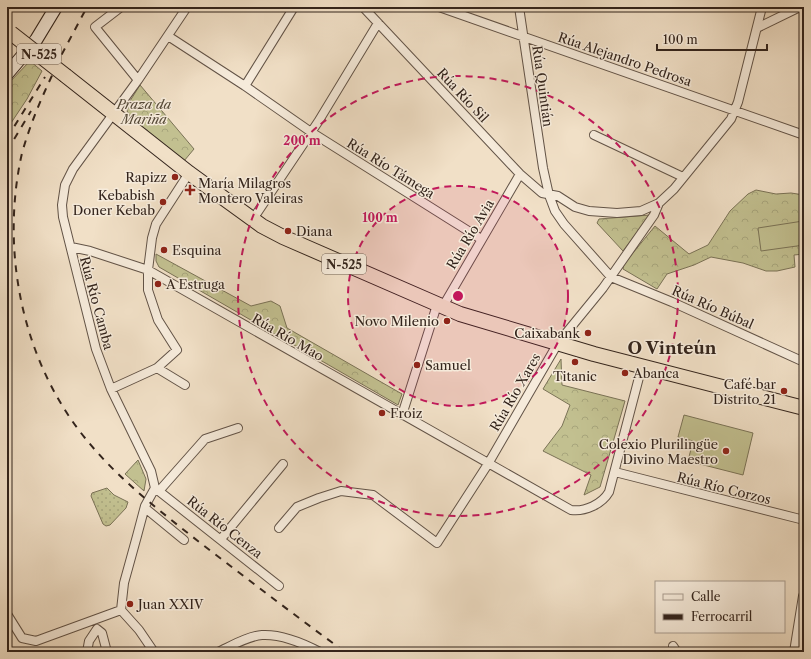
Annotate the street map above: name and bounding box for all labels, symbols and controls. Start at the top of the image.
scale bar [657,26,767,52]
street label: Rúa Alejandro Pedrosa [556,29,694,89]
text: 100 m [663,32,698,47]
road number: N-525 [17,44,61,64]
street label: Rúa Quintián [529,44,557,128]
street label: Rúa Río Sil [434,65,492,125]
park label: Praza da Mariña [116,96,171,127]
text: 200 m [283,133,321,148]
street label: Rúa Río Támega [344,135,438,201]
place label: Rapizz [125,169,167,185]
marker: Rapizz [170,172,180,182]
place label: María Milagros Montero Valeiras [198,175,303,206]
marker: María Milagros Montero Valeiras [185,185,195,195]
place label: Kebabish Doner Kebab [73,187,155,218]
street label: Rúa Río Avia [443,196,497,272]
marker: Kebabish Doner Kebab [158,197,168,207]
text: 100 m [362,210,398,225]
place label: Diana [296,223,332,239]
marker: Diana [283,226,293,236]
place label: Esquina [172,242,222,258]
marker: Esquina [159,245,169,255]
road number: N-525 [322,254,366,274]
street label: Rúa Río Camba [77,255,117,352]
place label: A Estruga [165,276,225,292]
marker: A Estruga [153,279,163,289]
street label: Rúa Río Búbal [670,282,756,332]
centre of rings [451,289,465,303]
street label: Rúa Río Mao [249,310,327,364]
place label: Novo Milenio [355,313,439,329]
marker: Novo Milenio [442,316,452,326]
place label: Caixabank [514,325,580,341]
marker: Caixabank [583,328,593,338]
district label: O Vinteún [628,338,717,358]
street label: Rúa Río Xares [486,350,544,434]
place label: Samuel [425,357,471,373]
marker: Titanic [570,357,580,367]
marker: Samuel [412,360,422,370]
place label: Abanca [632,365,679,381]
place label: Titanic [553,368,597,384]
marker: Abanca [620,368,630,378]
place label: Café bar Distrito 21 [713,376,777,407]
marker: Café bar Distrito 21 [779,386,789,396]
place label: Froiz [390,405,423,421]
marker: Froiz [377,408,387,418]
place label: Colexio Plurilingüe Divino Maestro [599,436,718,467]
marker: Colexio Plurilingüe Divino Maestro [721,446,731,456]
street label: Rúa Río Corzos [675,469,773,507]
street label: Rúa Río Cenza [184,493,266,562]
legend [655,581,785,633]
text: Calle [691,589,721,604]
place label: Juan XXIV [136,596,204,612]
marker: Juan XXIV [125,599,135,609]
text: Ferrocarril [691,609,753,624]

